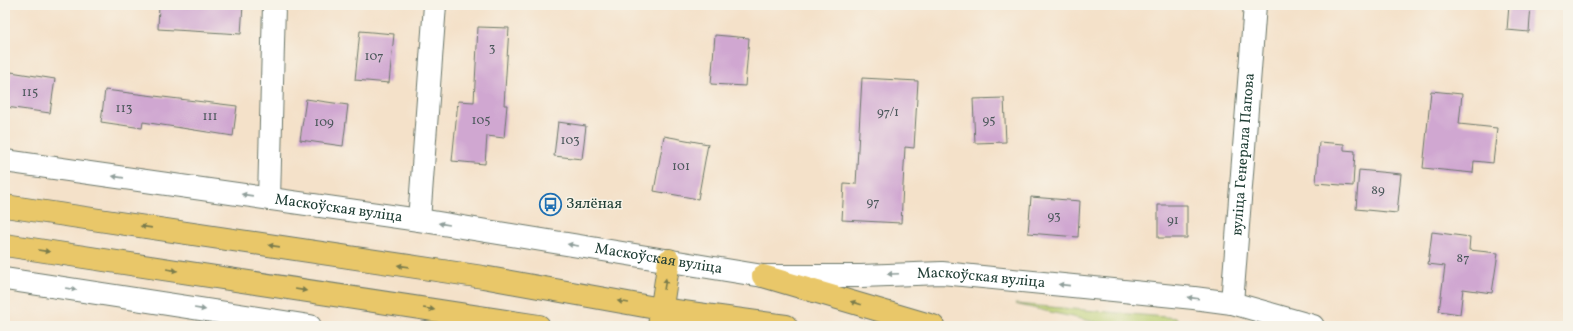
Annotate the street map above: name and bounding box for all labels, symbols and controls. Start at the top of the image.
house number: 3 [489,40,496,58]
house number: 107 [364,48,384,66]
street label: вуліца Генерала Папова [1227,72,1260,237]
house number: 115 [22,84,38,102]
house number: 113 [116,100,133,118]
house number: 97/1 [877,104,899,122]
house number: 111 [202,108,218,126]
house number: 105 [472,112,490,130]
house number: 95 [983,112,995,130]
house number: 109 [314,114,334,132]
house number: 103 [560,132,580,150]
house number: 101 [672,158,690,176]
one-way arrow [112,174,124,180]
house number: 89 [1371,182,1385,200]
street label: Маскоўская вуліца [273,189,404,228]
bus stop icon: Зялёная [537,191,563,217]
one-way arrow [240,192,253,198]
place label: Зялёная [566,194,622,215]
house number: 97 [866,194,880,212]
house number: 93 [1047,208,1061,226]
house number: 91 [1167,212,1179,230]
one-way arrow [438,221,450,227]
one-way arrow [140,224,152,230]
street label: Маскоўская вуліца [593,238,724,280]
one-way arrow [567,242,579,248]
one-way arrow [268,243,280,249]
one-way arrow [37,248,50,254]
house number: 87 [1457,250,1469,268]
street label: Маскоўская вуліца [916,262,1046,294]
one-way arrow [397,263,409,269]
one-way arrow [166,267,178,273]
one-way arrow [887,271,899,278]
one-way arrow [662,278,668,291]
one-way arrow [1058,282,1070,288]
one-way arrow [65,286,77,292]
one-way arrow [295,287,307,293]
one-way arrow [1187,295,1199,301]
one-way arrow [617,299,629,305]
one-way arrow [849,300,861,306]
one-way arrow [194,306,206,312]
one-way arrow [423,306,435,312]

